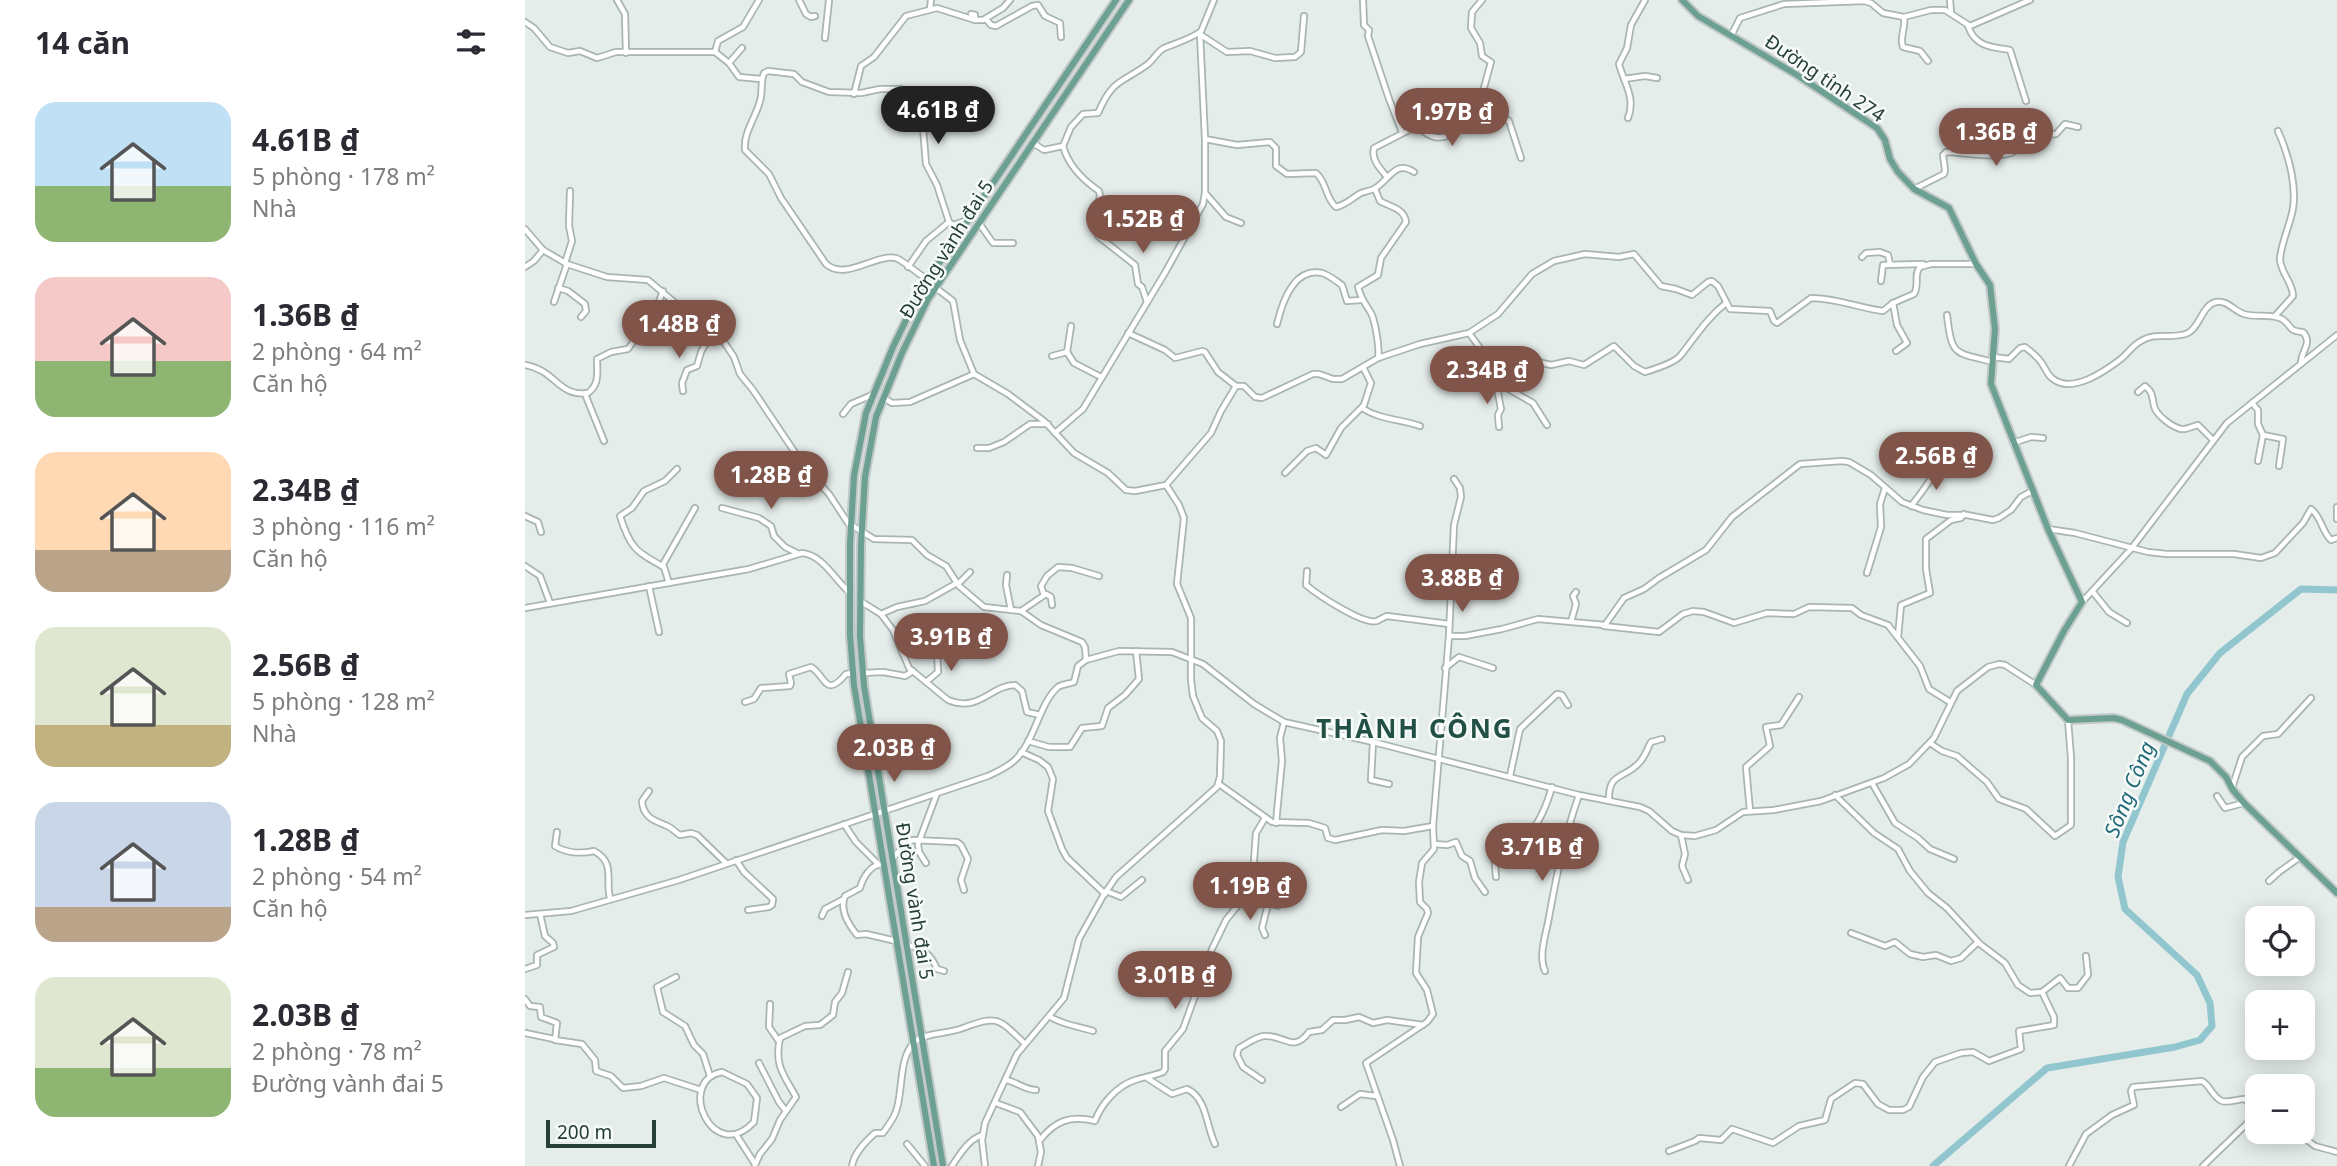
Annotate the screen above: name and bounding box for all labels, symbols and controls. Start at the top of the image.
text: 14 căn [35,22,130,63]
icon: filters [452,23,490,61]
street label: Đường tỉnh 274 [1760,28,1890,128]
pin: 4.61B ₫ [873,86,1003,146]
pin: 1.97B ₫ [1387,88,1517,148]
text: 4.61B ₫ [897,93,979,125]
text: 1.97B ₫ [1411,95,1493,127]
pin: 1.36B ₫ [1931,108,2061,168]
text: 1.36B ₫ [1955,115,2037,147]
text: 4.61B ₫ [252,119,359,160]
icon: home [91,130,175,214]
text: 5 phòng · 178 m² [252,160,435,192]
street label: Đường vành đai 5 [893,175,999,323]
text: Nhà [252,192,297,224]
pin: 1.52B ₫ [1078,196,1208,255]
text: 1.52B ₫ [1102,202,1184,234]
text: 1.36B ₫ [252,294,359,335]
pin: 1.48B ₫ [614,300,744,360]
icon: home [91,305,175,389]
text: 1.48B ₫ [638,307,720,339]
text: 2 phòng · 64 m² [252,335,422,367]
pin: 2.34B ₫ [1422,346,1552,406]
text: 2.34B ₫ [1446,353,1528,385]
text: Căn hộ [252,367,328,399]
pin: 2.56B ₫ [1871,433,2001,492]
text: 2.56B ₫ [1895,439,1977,471]
pin: 1.28B ₫ [706,452,836,511]
text: 1.28B ₫ [730,458,812,490]
text: 2.34B ₫ [252,469,359,510]
icon: home [91,480,175,564]
text: 3 phòng · 116 m² [252,510,435,542]
text: Căn hộ [252,542,328,574]
pin: 3.88B ₫ [1397,554,1527,614]
text: 3.88B ₫ [1421,561,1503,593]
pin: 3.91B ₫ [886,614,1016,673]
text: 3.91B ₫ [910,620,992,652]
text: 2.56B ₫ [252,644,359,685]
icon: home [91,655,175,739]
text: 5 phòng · 128 m² [252,685,435,717]
district label: THÀNH CÔNG [1316,710,1514,746]
text: Nhà [252,717,297,749]
pin: 2.03B ₫ [829,724,959,784]
text: 2.03B ₫ [853,731,935,763]
water label: Sông Công [2097,737,2161,841]
text: 1.28B ₫ [252,819,359,860]
street label: Đường vành đai 5 [890,821,940,981]
pin: 3.71B ₫ [1477,824,1607,883]
icon: home [91,830,175,914]
text: 3.71B ₫ [1501,830,1583,862]
text: 2 phòng · 54 m² [252,860,422,892]
pin: 1.19B ₫ [1185,862,1315,922]
text: 1.19B ₫ [1209,869,1291,901]
text: Căn hộ [252,892,328,924]
map controls [2245,906,2315,1144]
button: locate [2245,906,2315,976]
pin: 3.01B ₫ [1110,951,1240,1011]
text: 3.01B ₫ [1134,958,1216,990]
button: + [2245,990,2315,1060]
text: 2.03B ₫ [252,994,359,1035]
icon: home [91,1005,175,1089]
text: 2 phòng · 78 m² [252,1035,422,1067]
text: Đường vành đai 5 [252,1067,444,1099]
button: − [2245,1074,2315,1144]
scale bar [546,1117,656,1149]
text: 200 m [557,1119,612,1145]

